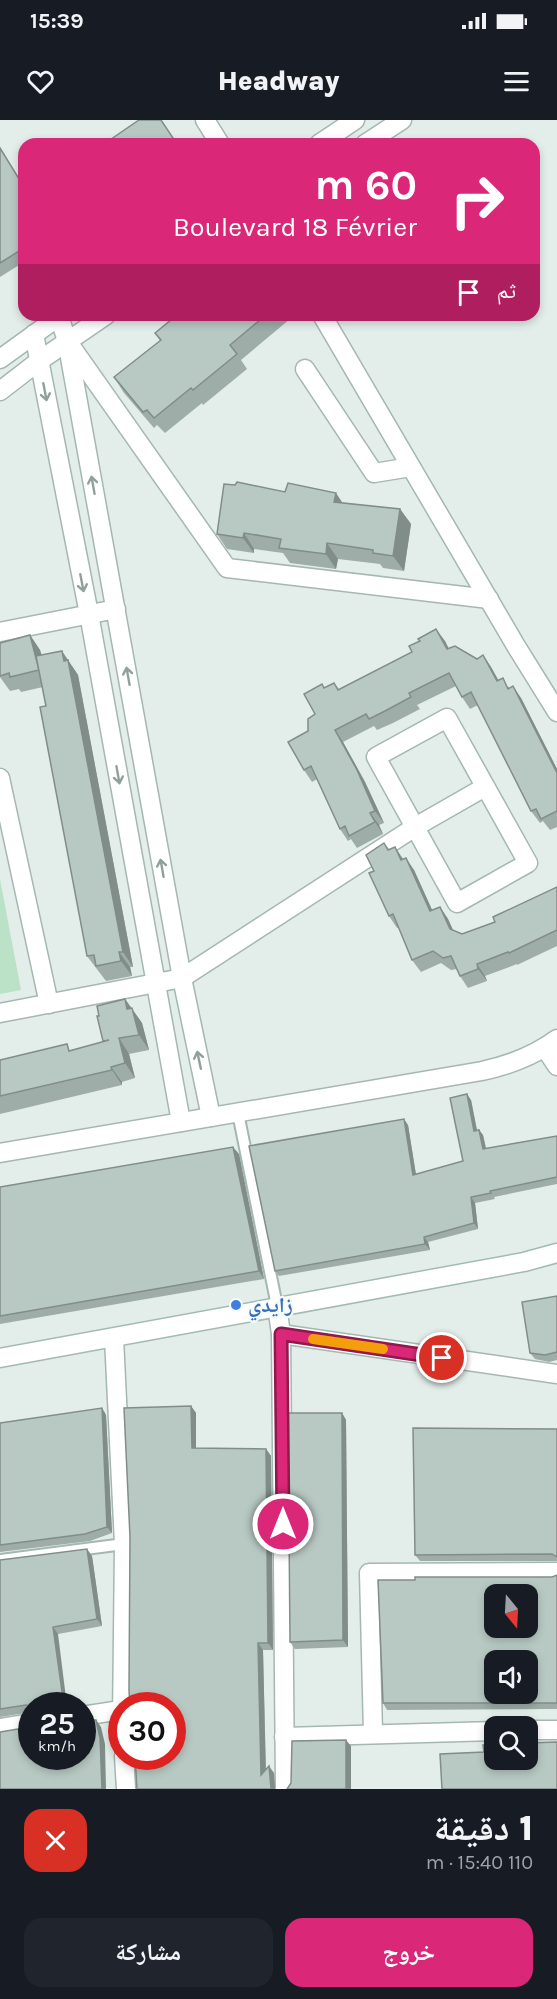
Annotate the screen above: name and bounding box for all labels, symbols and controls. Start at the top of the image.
text: 15:39 [30,8,84,34]
icon: heart [24,65,57,98]
text: Headway [218,65,339,97]
icon: menu [500,65,533,98]
text: 60 m [314,160,417,210]
icon: right [438,162,516,240]
text: Boulevard 18 Février [173,211,417,243]
icon: arrive [452,276,485,309]
text: ثم [497,278,516,304]
one-way arrow [40,381,51,401]
one-way arrow [87,475,98,495]
one-way arrow [77,573,88,592]
one-way arrow [122,667,133,687]
one-way arrow [113,764,124,784]
one-way arrow [157,859,168,879]
one-way arrow [193,1051,204,1070]
place label: زايدي [248,1293,293,1321]
marker: زايدي [229,1298,243,1312]
pin [416,1332,467,1383]
icon: arrive [425,1341,458,1374]
position arrow [251,1492,315,1556]
north arrow [484,1584,538,1638]
map controls [484,1584,538,1770]
button: sound [484,1650,538,1704]
speed limit sign: 30 [108,1692,186,1770]
text: 25 [39,1706,75,1742]
button: search [484,1716,538,1770]
text: km/h [38,1737,76,1755]
text: 1 دقيقة [434,1807,533,1849]
button: close [24,1809,87,1872]
text: 110 m · 15:40 [426,1851,533,1874]
button: مشاركة [24,1918,273,1987]
button: خروج [285,1918,533,1987]

